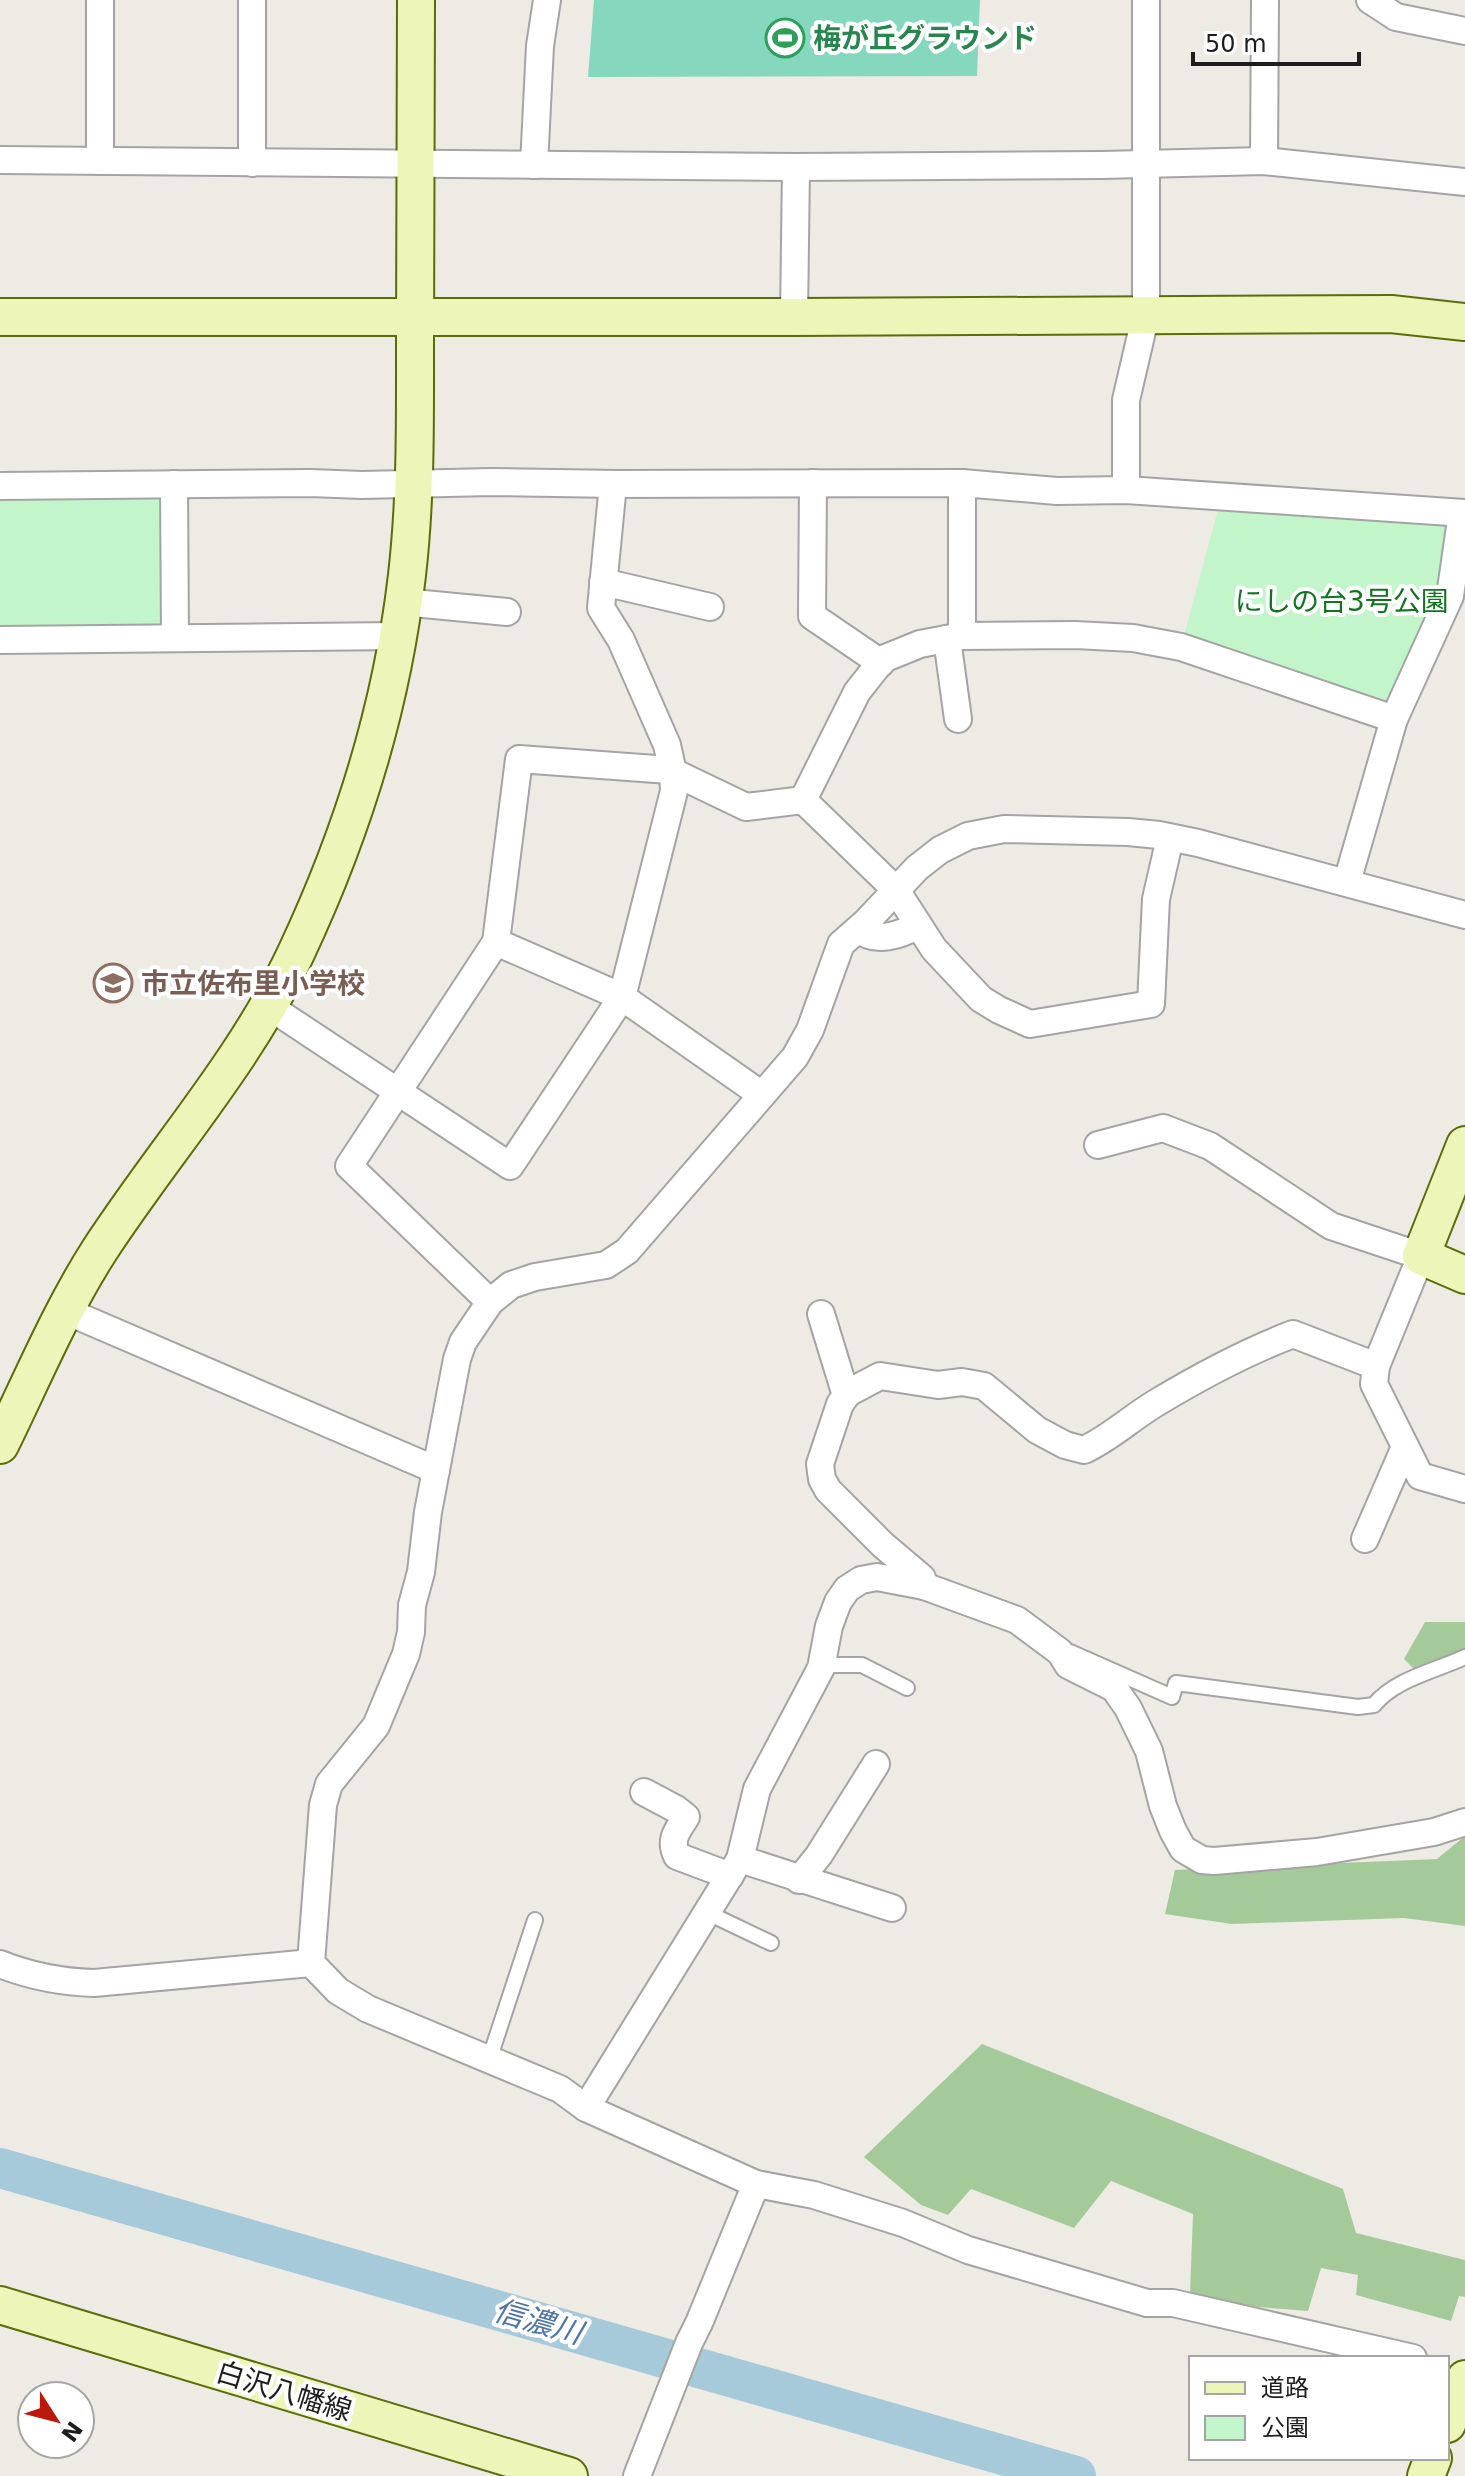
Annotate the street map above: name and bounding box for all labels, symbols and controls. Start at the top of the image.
scale bar [1193,16,1359,66]
sports icon: 梅が丘グラウンド [764,17,806,59]
place label: 梅が丘グラウンド [813,22,1037,55]
text: 50 m [1205,30,1267,58]
park label: にしの台3号公園 [1235,585,1449,618]
school or university icon: 市立佐布里小学校 [92,962,134,1004]
place label: 市立佐布里小学校 [141,967,365,1000]
water label: 信濃川 [490,2292,589,2352]
street label: 白沢八幡線 [212,2355,356,2428]
legend [1189,2356,1449,2460]
text: 道路 [1261,2374,1309,2402]
north arrow [16,2380,96,2460]
text: 公園 [1261,2414,1309,2442]
text: N [56,2417,87,2446]

